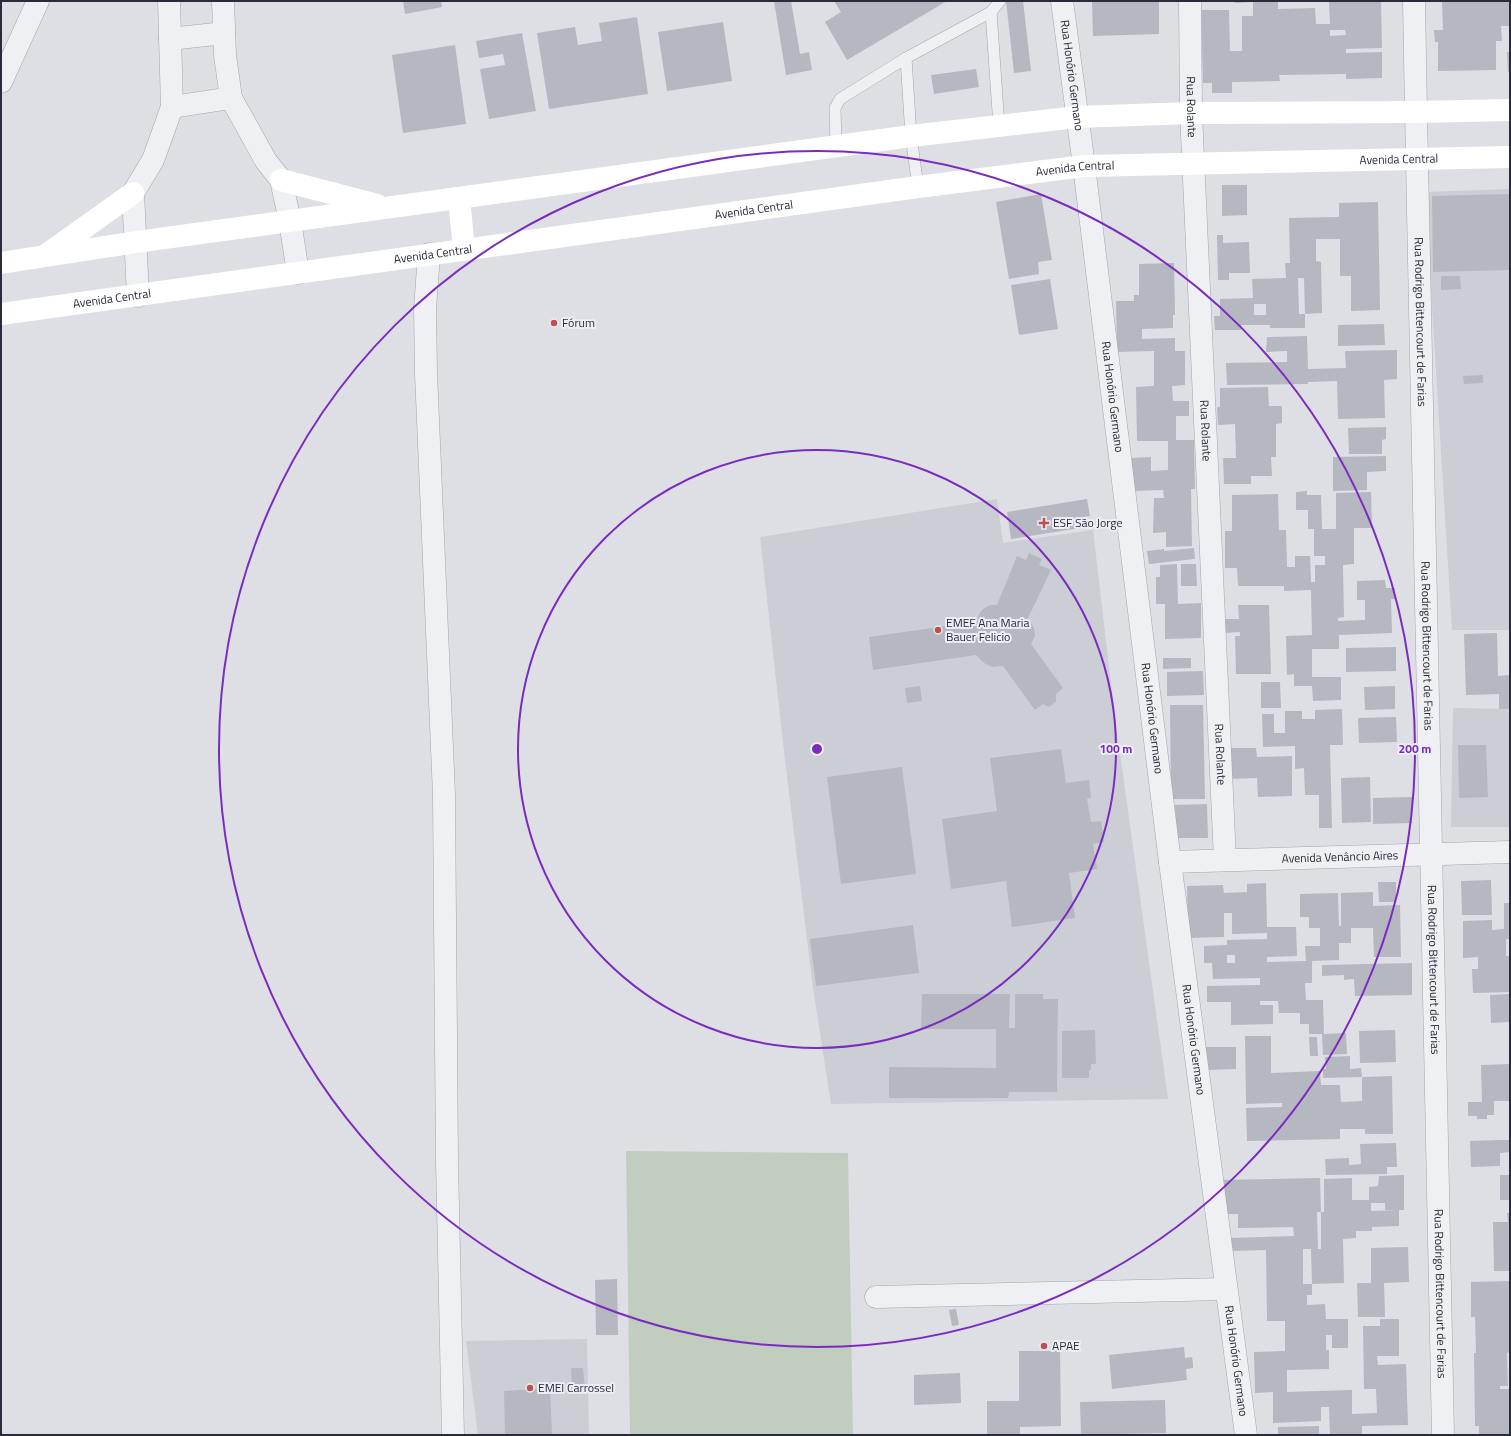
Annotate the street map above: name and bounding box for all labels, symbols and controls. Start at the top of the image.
street label: Rua Honório Germano [1056,19,1089,132]
street label: Rua Rolante [1182,76,1202,138]
street label: Avenida Central [1359,149,1438,169]
street label: Avenida Central [1035,155,1115,181]
street label: Avenida Central [713,194,794,224]
street label: Rua Rodrigo Bittencourt de Farias [1410,237,1432,407]
street label: Avenida Central [392,239,473,269]
street label: Avenida Central [72,283,152,313]
place label: Fórum [562,313,595,332]
marker: Fórum [549,318,559,328]
street label: Rua Honório Germano [1097,340,1129,453]
street label: Rua Rolante [1195,399,1217,462]
place label: ESF São Jorge [1053,513,1123,532]
marker: ESF São Jorge [1038,517,1050,529]
street label: Rua Rodrigo Bittencourt de Farias [1416,561,1439,731]
place label: EMEF Ana Maria Bauer Felicio [946,613,1029,646]
marker: EMEF Ana Maria Bauer Felicio [933,625,943,635]
street label: Rua Honório Germano [1136,662,1169,775]
street label: Rua Rolante [1210,723,1232,785]
text: 100 m [1100,739,1132,758]
text: 200 m [1399,739,1431,758]
centre of rings [810,742,824,756]
street label: Avenida Venâncio Aires [1281,845,1399,868]
street label: Rua Rodrigo Bittencourt de Farias [1423,885,1445,1055]
street label: Rua Honório Germano [1177,983,1211,1096]
street label: Rua Rodrigo Bittencourt de Farias [1429,1209,1452,1379]
street label: Rua Honório Germano [1220,1304,1253,1417]
place label: APAE [1052,1336,1080,1355]
marker: APAE [1039,1341,1049,1351]
place label: EMEI Carrossel [538,1378,614,1397]
marker: EMEI Carrossel [525,1383,535,1393]

